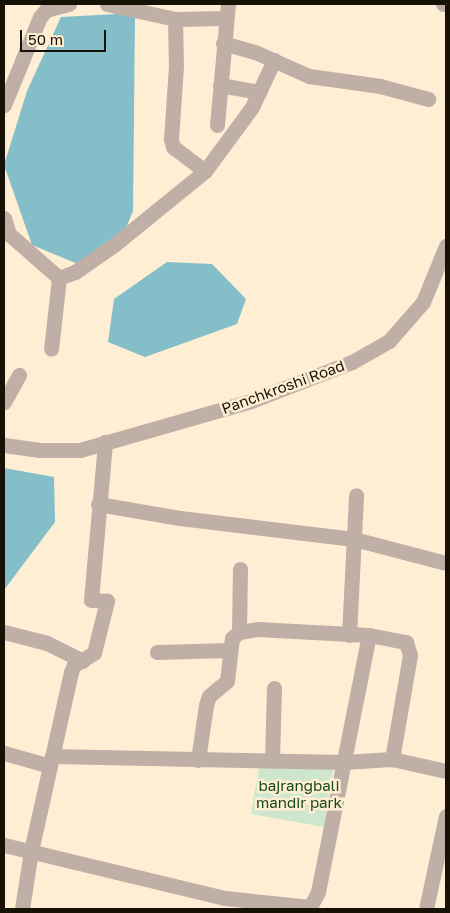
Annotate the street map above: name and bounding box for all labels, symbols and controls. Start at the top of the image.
scale bar [22,20,109,52]
text: 50 m [28,30,63,48]
street label: Panchkroshi Road [219,356,347,418]
park label: bajrangbali mandir park [256,776,342,811]

